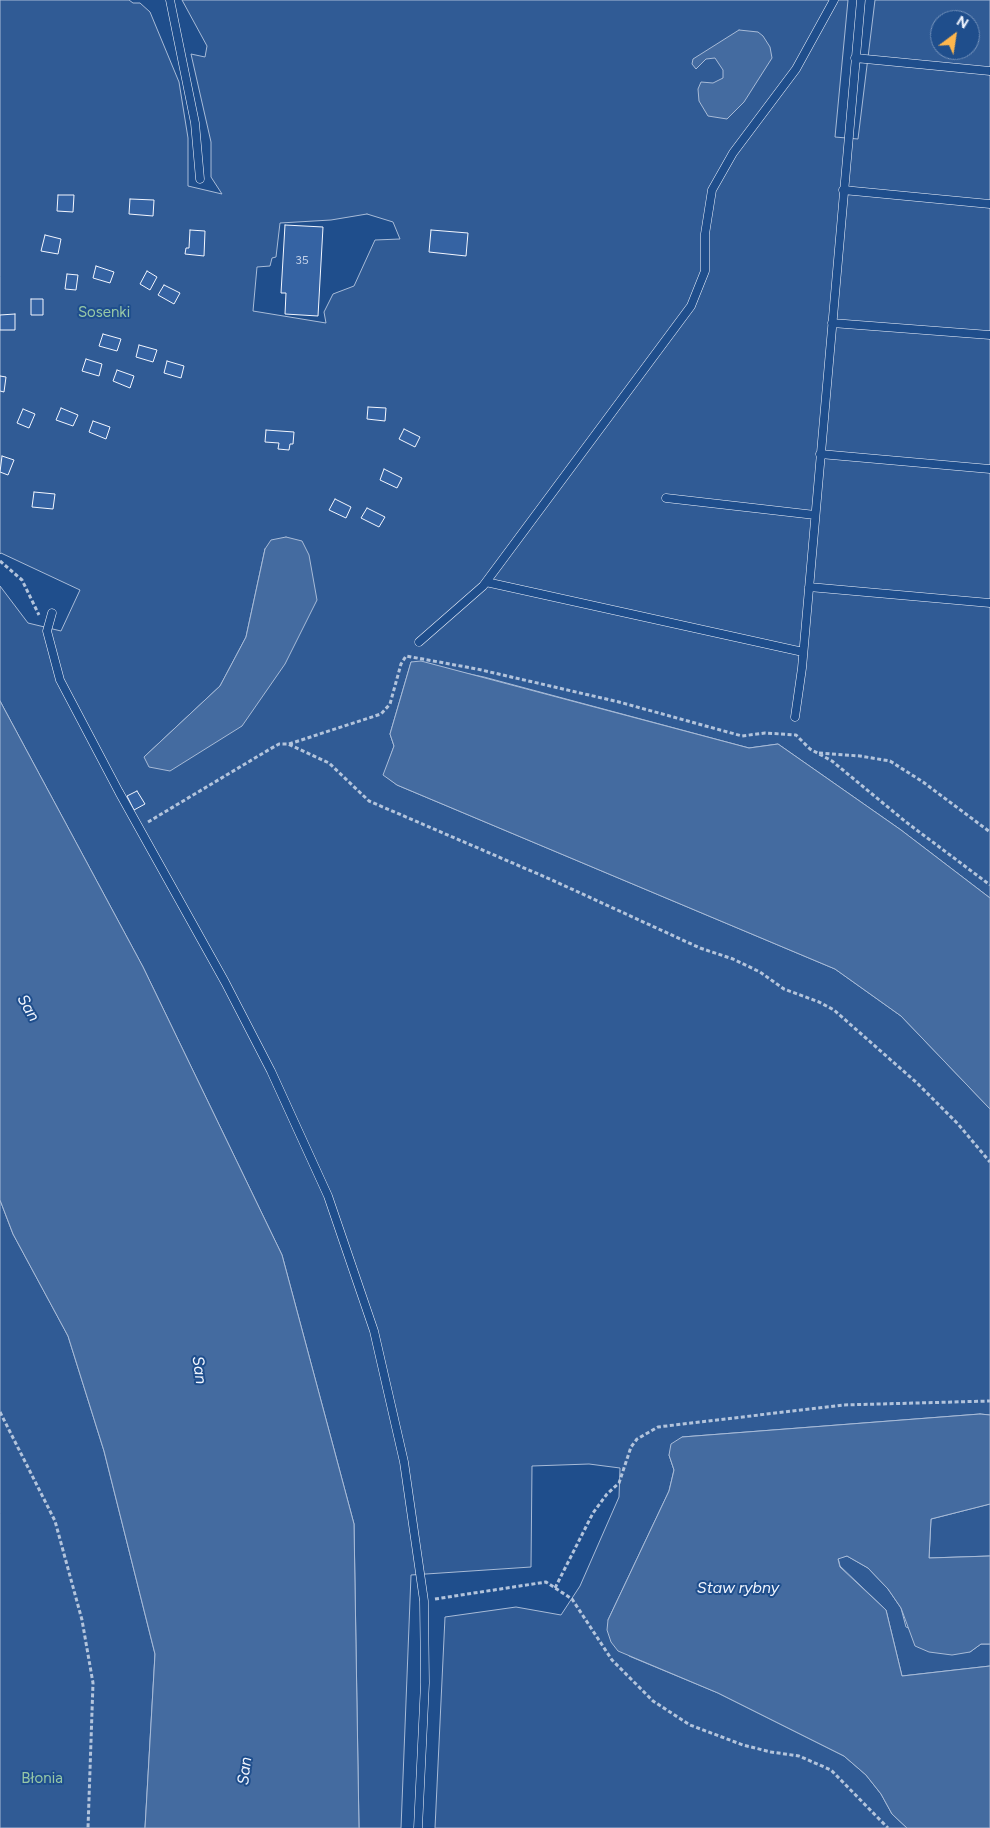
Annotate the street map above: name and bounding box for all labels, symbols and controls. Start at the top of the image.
north arrow [930,10,980,60]
text: N [953,12,971,33]
house number: 35 [295,253,309,267]
park label: Sosenki [78,304,130,322]
water label: San [13,991,43,1025]
water label: San [188,1355,210,1385]
water label: Staw rybny [697,1578,779,1598]
water label: San [234,1756,256,1786]
park label: Błonia [21,1770,63,1788]

